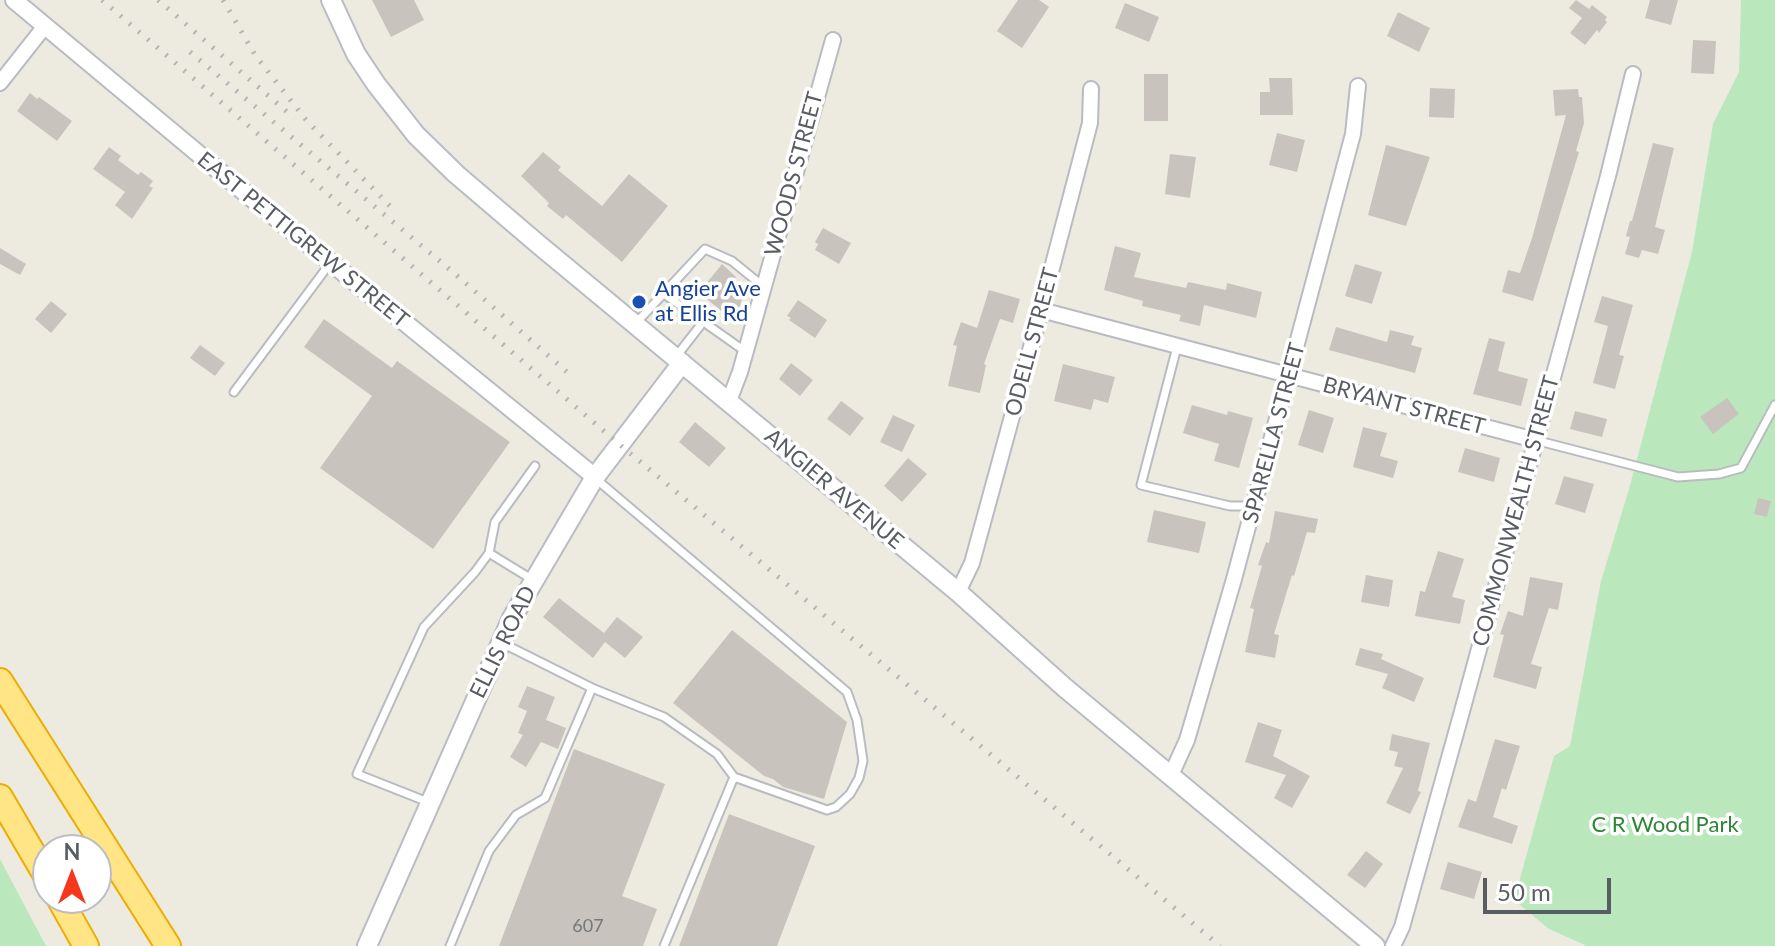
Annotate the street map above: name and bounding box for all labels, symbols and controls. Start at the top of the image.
street label: WOODS STREET [759,89,829,259]
street label: EAST PETTIGREW STREET [192,147,414,333]
street label: ODELL STREET [1000,265,1064,419]
place label: Angier Ave at Ellis Rd [655,276,761,328]
marker: Angier Ave at Ellis Rd [630,293,648,311]
street label: SPARELLA STREET [1237,340,1311,526]
street label: BRYANT STREET [1320,372,1488,440]
street label: COMMONWEALTH STREET [1467,373,1565,649]
street label: ANGIER AVENUE [759,423,909,555]
street label: ELLIS ROAD [465,582,541,702]
park label: C R Wood Park [1591,812,1739,838]
north arrow [32,834,112,914]
text: N [64,838,80,865]
scale bar [1487,862,1615,912]
text: 50 m [1497,877,1551,906]
house number: 607 [572,915,604,937]

